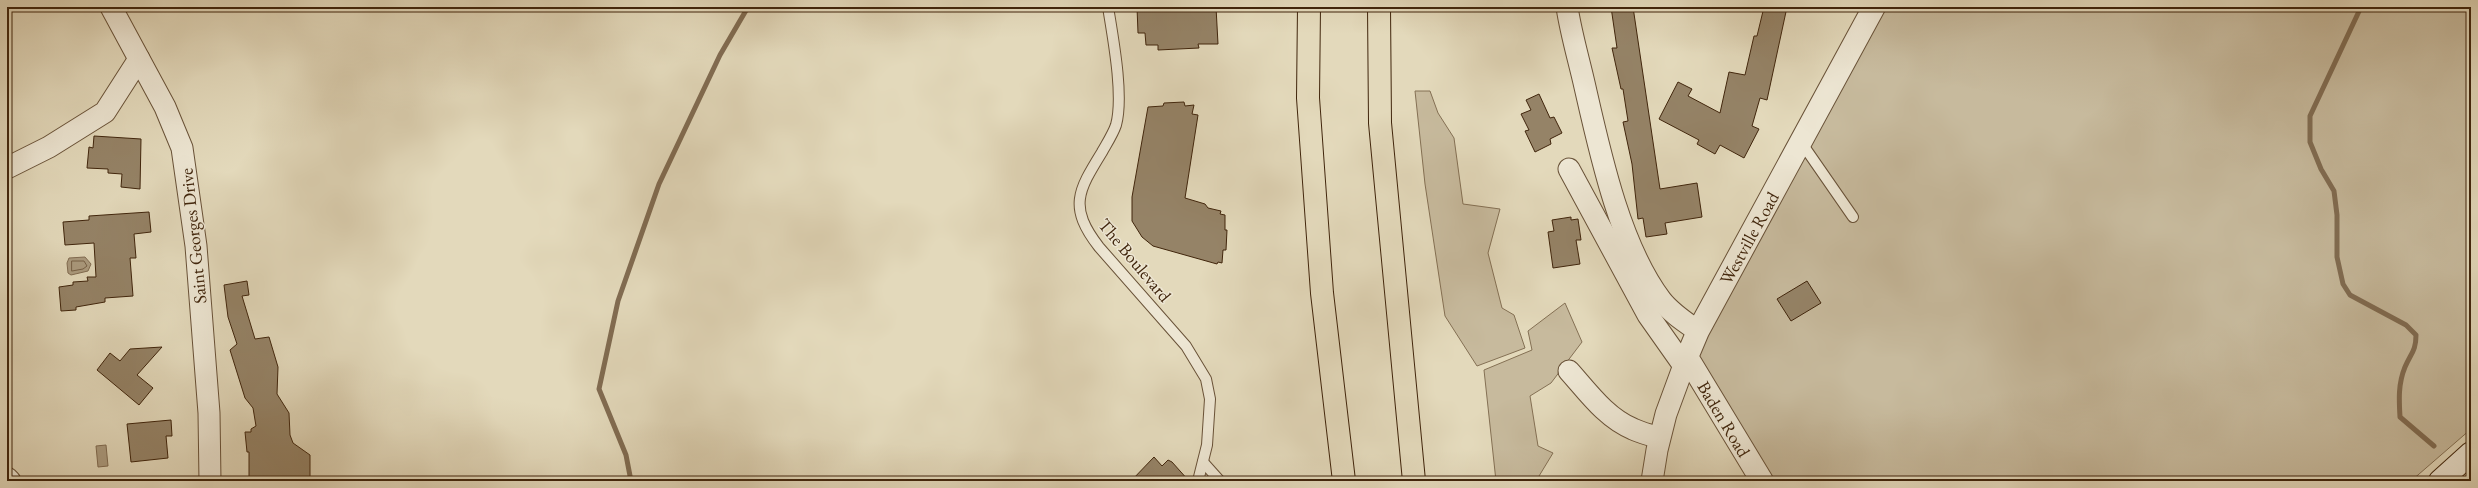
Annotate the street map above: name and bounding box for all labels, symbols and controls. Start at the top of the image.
street label: Saint Georges Drive [174,167,212,305]
street label: Westville Road [1714,187,1784,288]
street label: The Boulevard [1093,213,1177,307]
street label: Baden Road [1692,377,1756,462]

